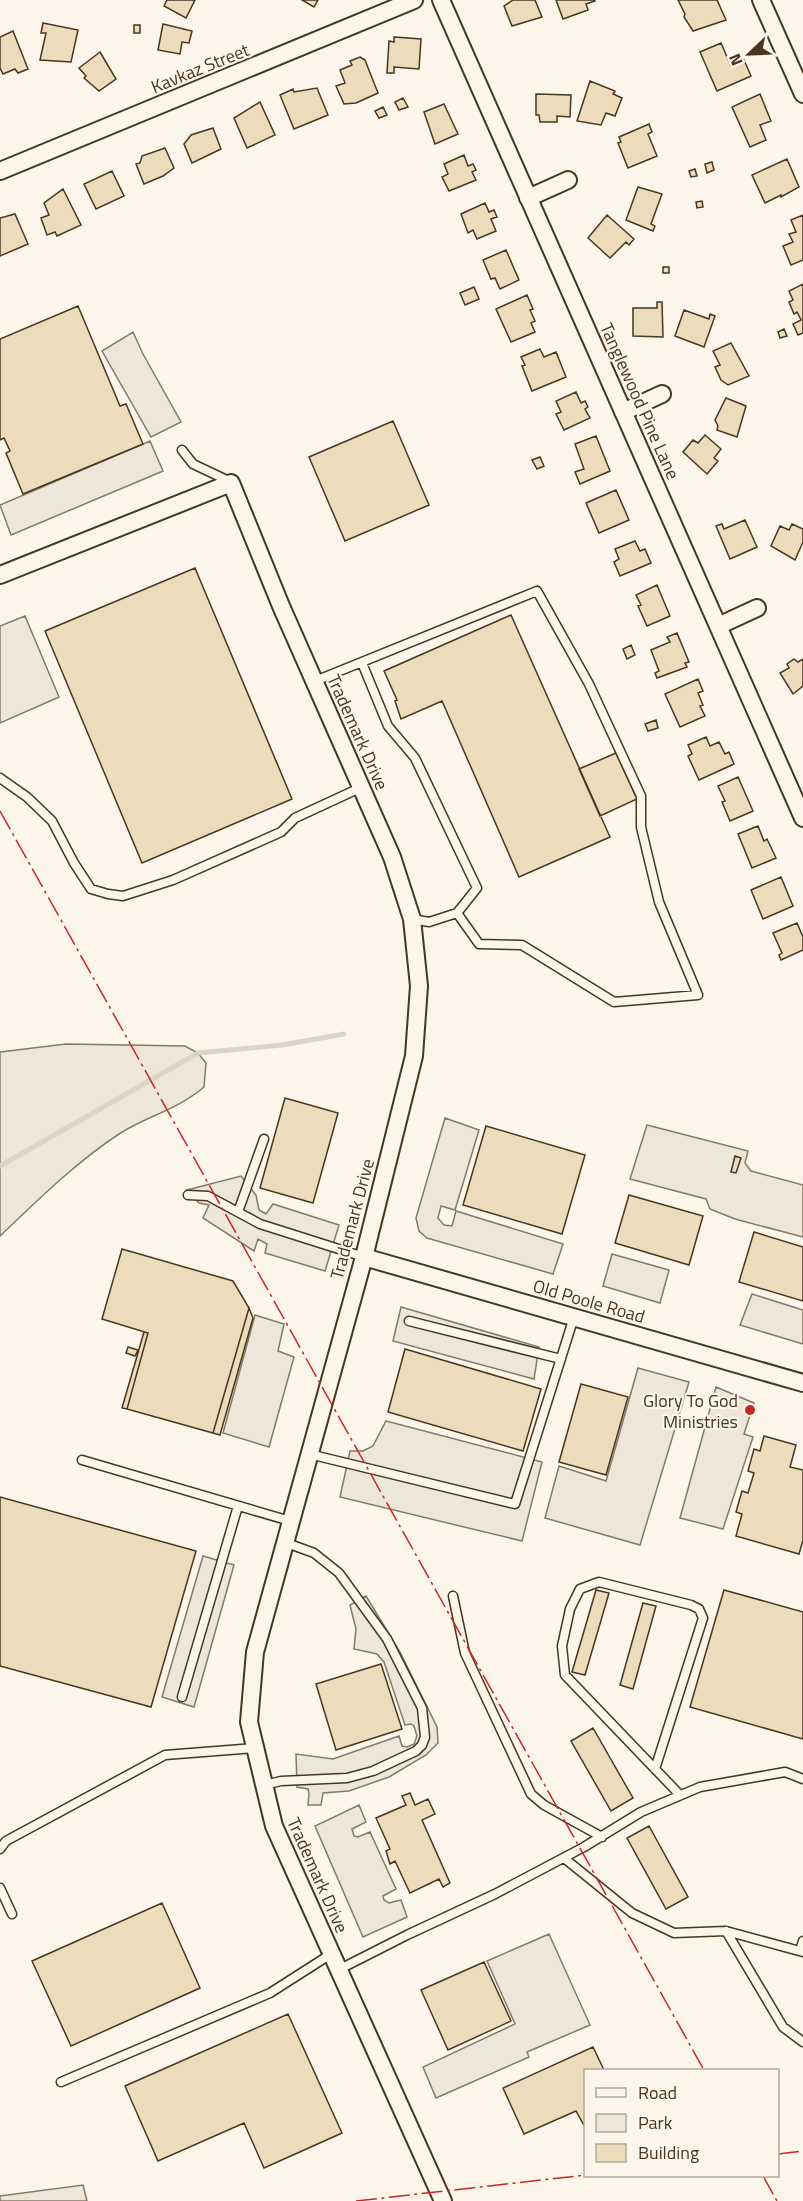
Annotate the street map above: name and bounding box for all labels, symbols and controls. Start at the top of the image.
north arrow [719,24,779,84]
street label: Kavkaz Street [147,36,254,100]
text: N [722,50,748,70]
street label: Tanglewood Pine Lane [593,318,687,484]
street label: Trademark Drive [320,670,396,794]
street label: Trademark Drive [323,1156,381,1282]
street label: Old Poole Road [530,1272,648,1330]
place label: Glory To God Ministries [643,1387,738,1435]
marker: Glory To God Ministries [743,1403,757,1417]
street label: Trademark Drive [280,1813,356,1937]
legend [584,2069,779,2177]
text: Road [638,2079,677,2106]
text: Park [638,2109,673,2136]
text: Building [638,2139,699,2166]

